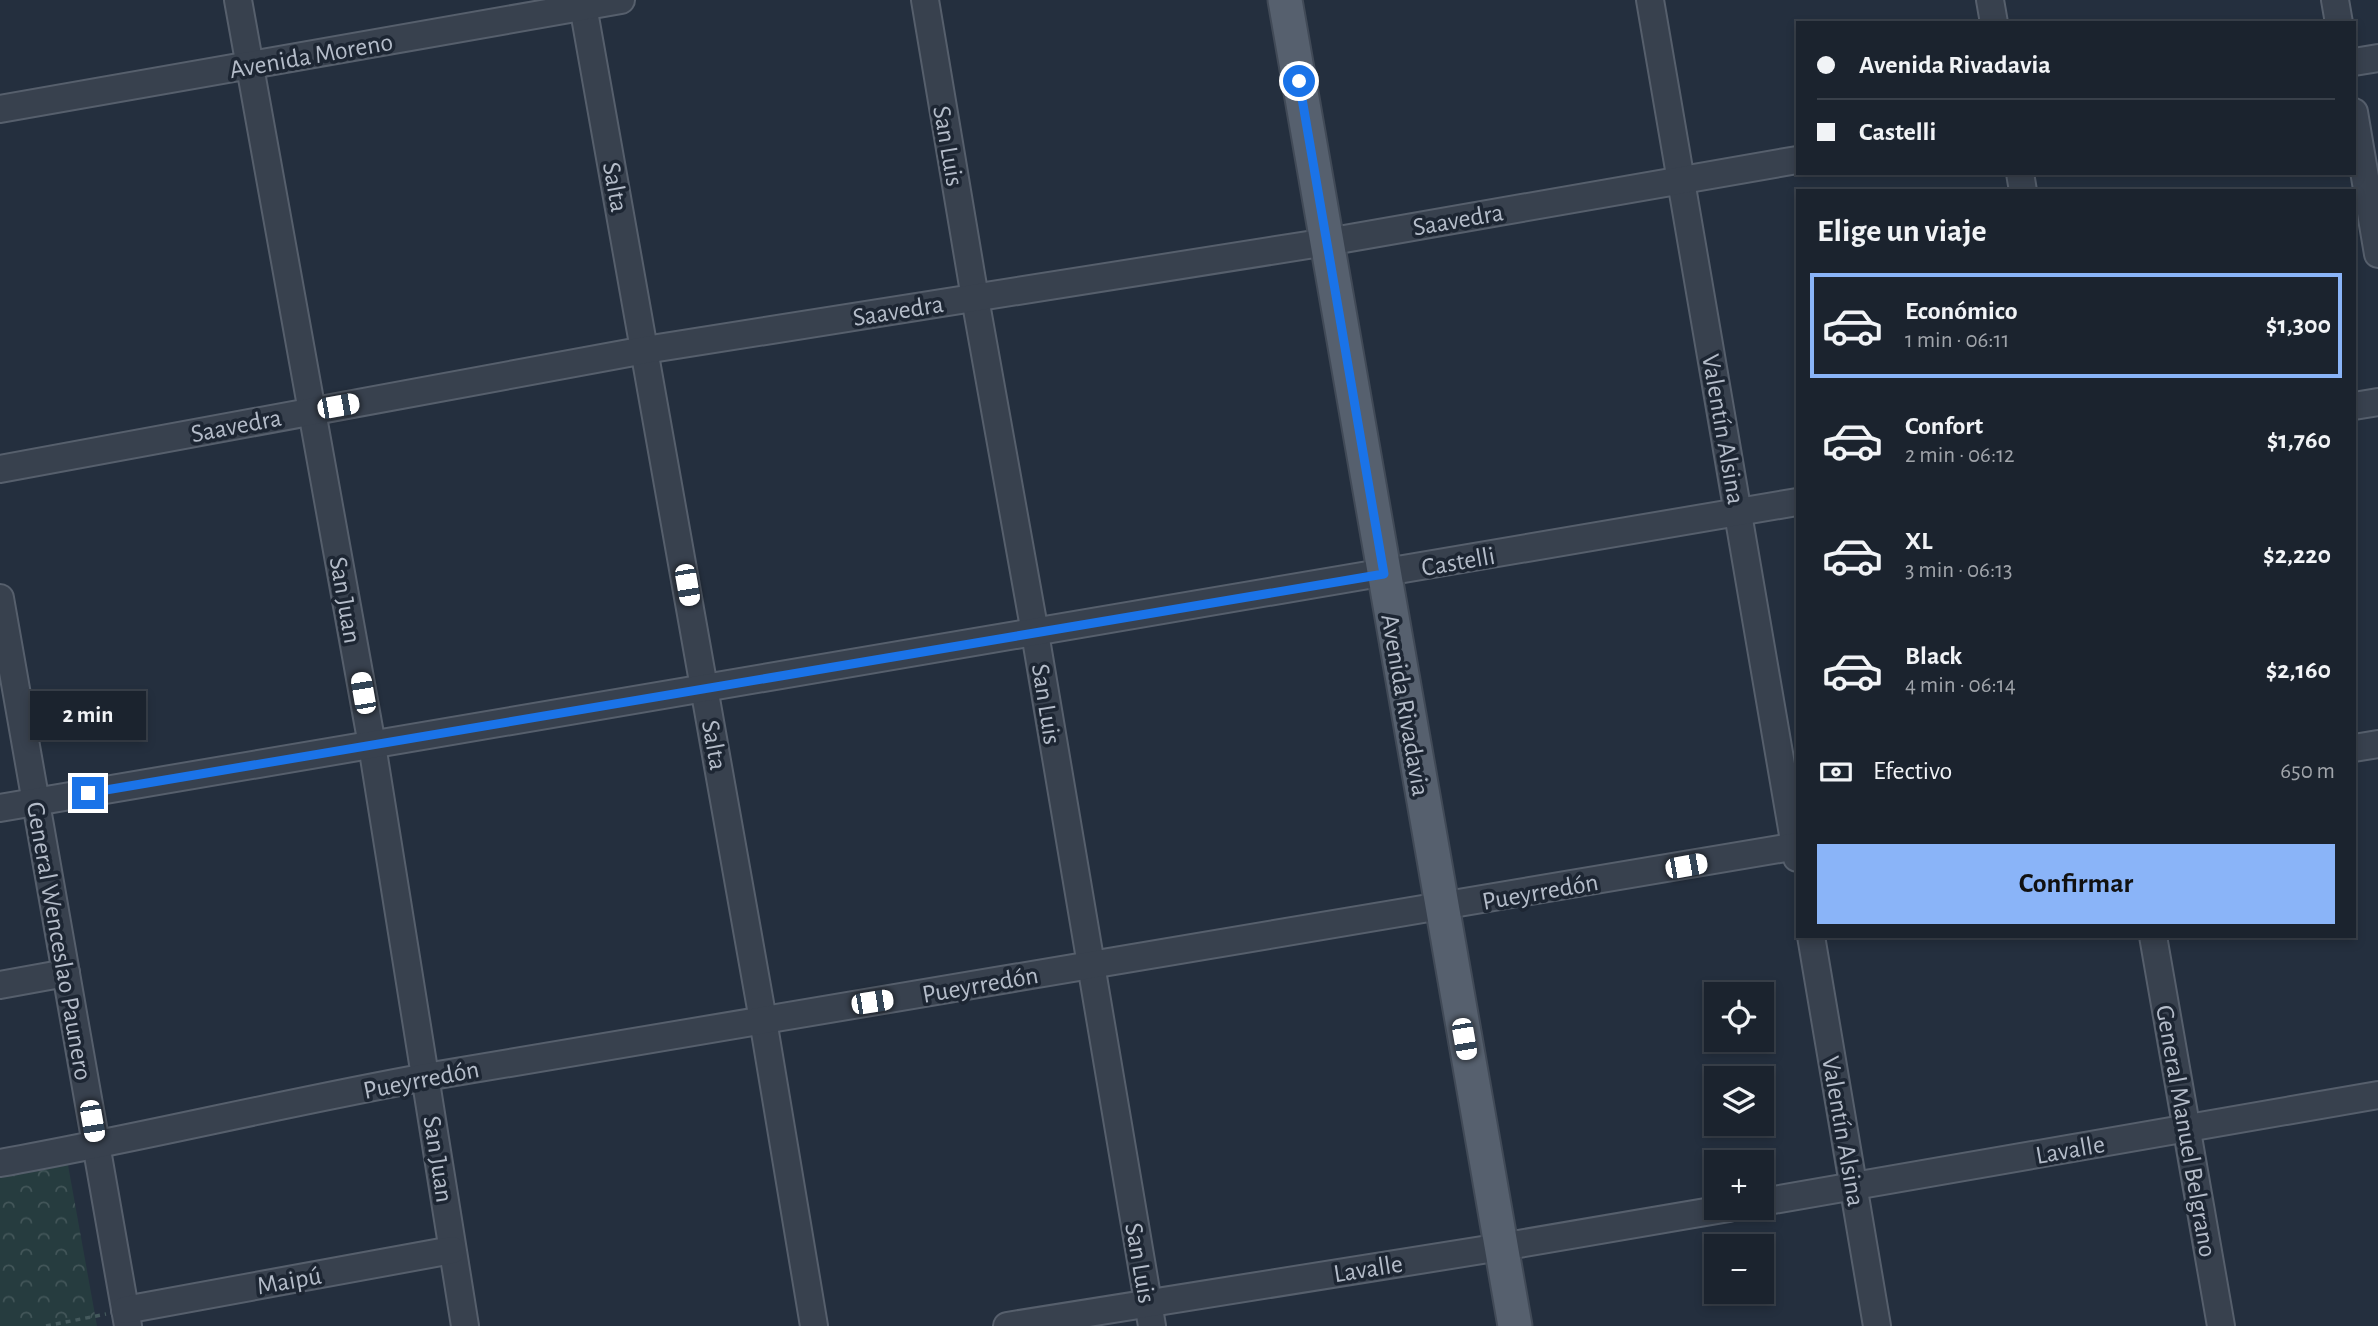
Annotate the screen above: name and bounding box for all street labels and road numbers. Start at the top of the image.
street label: Avenida Moreno [227,29,395,83]
street label: San Luis [928,104,968,188]
street label: Salta [598,160,632,214]
street label: Saavedra [1411,199,1506,241]
street label: Saavedra [851,291,945,331]
street label: Valentín Alsina [1697,352,1749,506]
street label: Saavedra [189,404,284,447]
street label: Castelli [1419,543,1497,581]
street label: San Juan [325,555,365,645]
street label: Avenida Rivadavia [1376,612,1434,798]
street label: San Luis [1027,662,1065,746]
street label: Salta [697,718,731,772]
street label: General Wenceslao Paunero [22,800,96,1082]
street label: Pueyrredón [1480,869,1600,915]
street label: Pueyrredón [920,962,1040,1008]
street label: General Manuel Belgrano [2151,1003,2221,1259]
street label: Valentín Alsina [1817,1054,1869,1208]
street label: Pueyrredón [361,1056,481,1104]
street label: San Juan [418,1114,458,1204]
street label: Lavalle [2033,1131,2107,1169]
street label: San Luis [1120,1221,1160,1305]
street label: Lavalle [1332,1251,1405,1287]
street label: Maipú [255,1263,323,1299]

